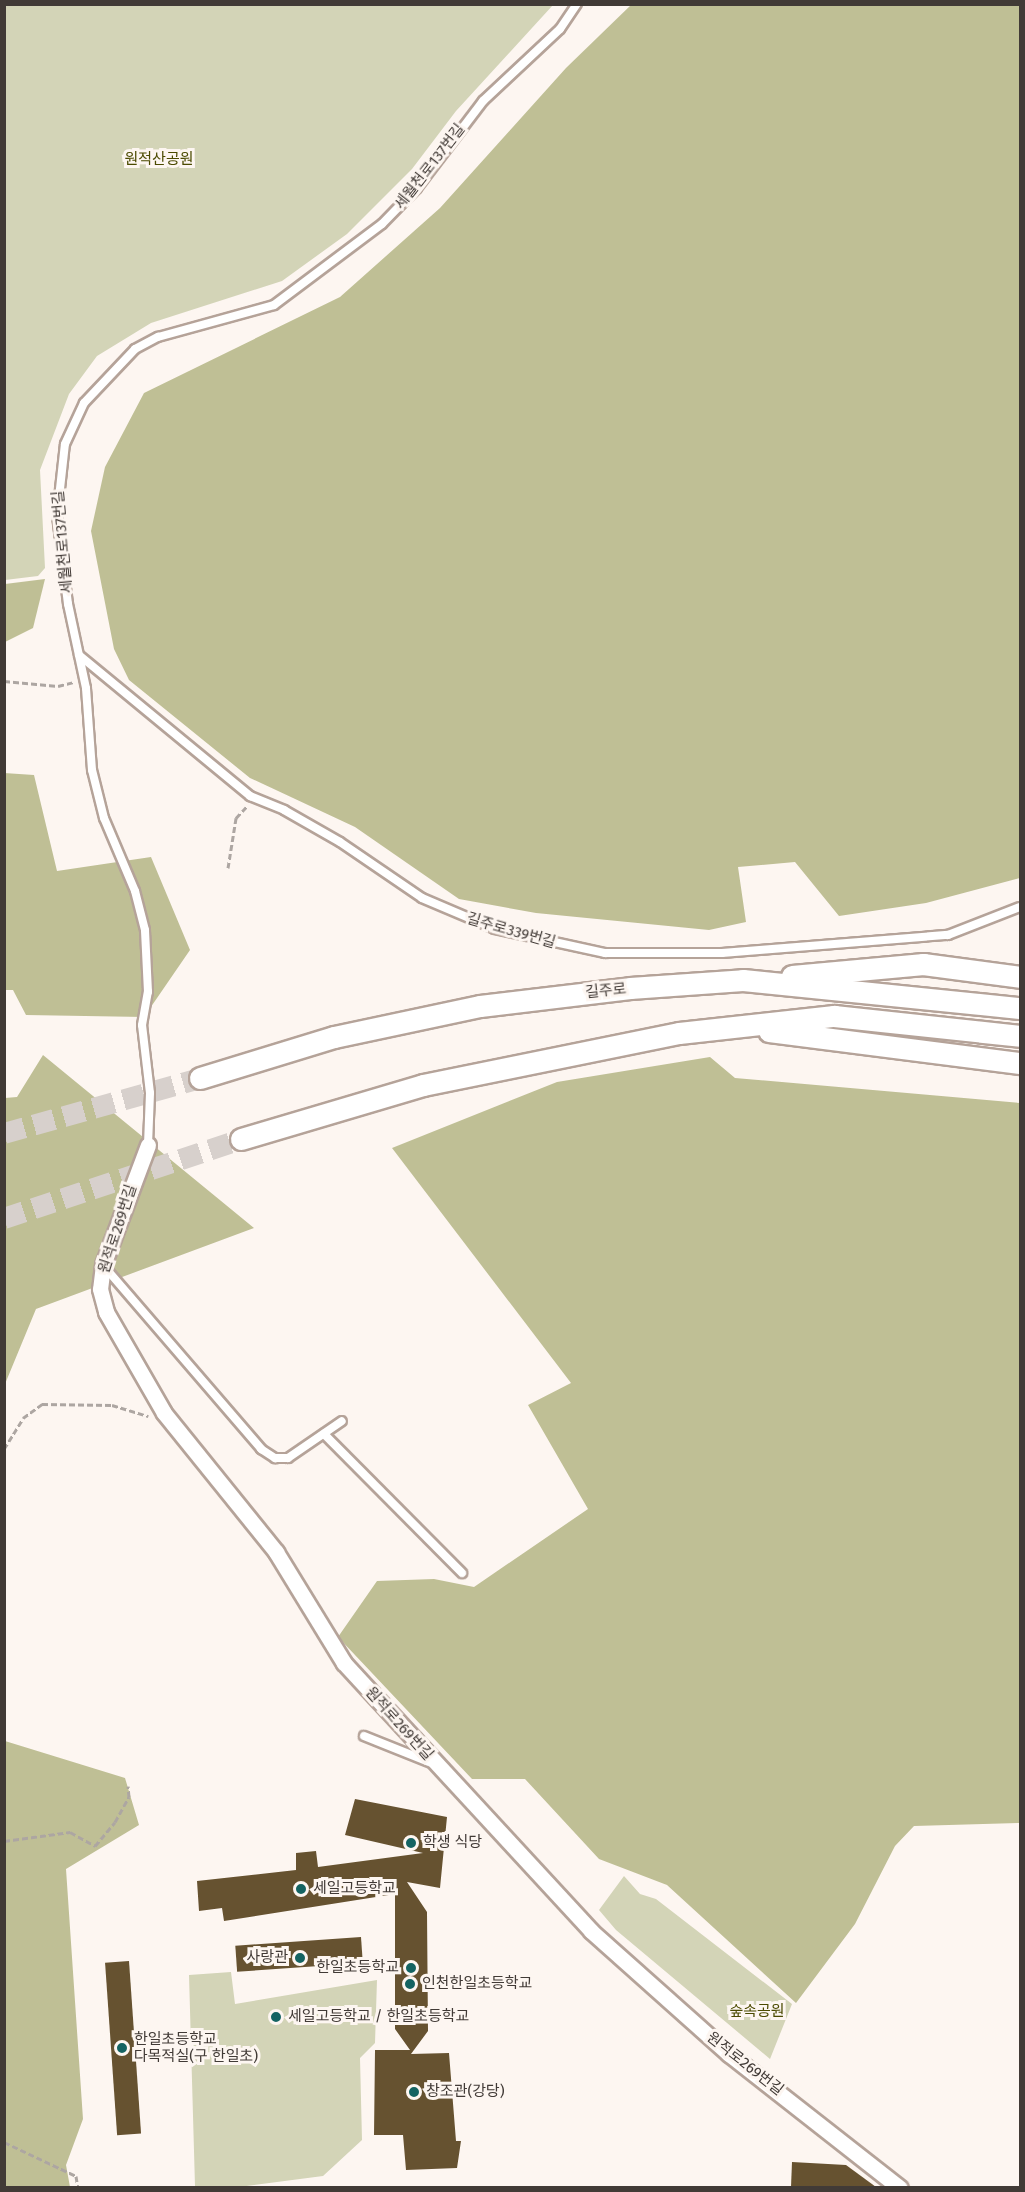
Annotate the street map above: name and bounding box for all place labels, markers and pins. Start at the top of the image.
place label: 학생 식당 [423,1834,482,1852]
marker: 학생 식당 [404,1836,418,1850]
place label: 세일고등학교 [313,1880,396,1898]
marker: 세일고등학교 [294,1882,308,1896]
place label: 사랑관 [247,1949,288,1967]
marker: 사랑관 [293,1951,307,1965]
place label: 한일초등학교 [316,1959,399,1977]
marker: 한일초등학교 [404,1961,418,1975]
place label: 인천한일초등학교 [422,1975,532,1993]
marker: 인천한일초등학교 [403,1977,417,1991]
place label: 세일고등학교 / 한일초등학교 [288,2008,469,2026]
marker: 세일고등학교 / 한일초등학교 [269,2010,283,2024]
place label: 한일초등학교 다목적실(구 한일초) [134,2030,258,2065]
marker: 한일초등학교 다목적실(구 한일초) [115,2041,129,2055]
place label: 창조관(강당) [426,2083,505,2101]
marker: 창조관(강당) [407,2085,421,2099]

